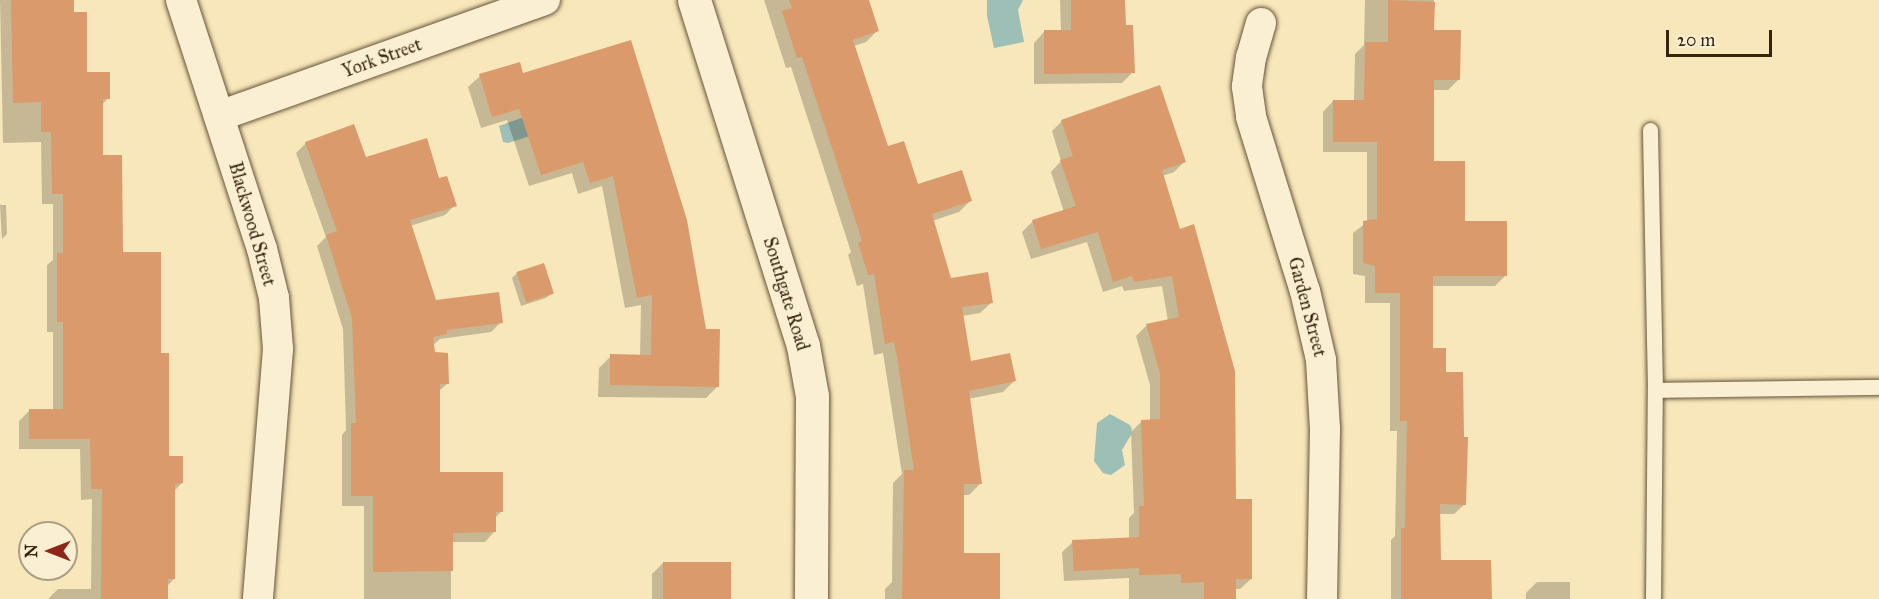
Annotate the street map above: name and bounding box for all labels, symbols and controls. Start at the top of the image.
scale bar [1669,18,1776,56]
text: 20 m [1677,29,1715,51]
street label: York Street [339,34,425,82]
street label: Blackwood Street [224,159,280,289]
street label: Southgate Road [758,235,814,353]
street label: Garden Street [1283,255,1331,359]
north arrow [18,521,78,581]
text: N [22,544,41,558]

